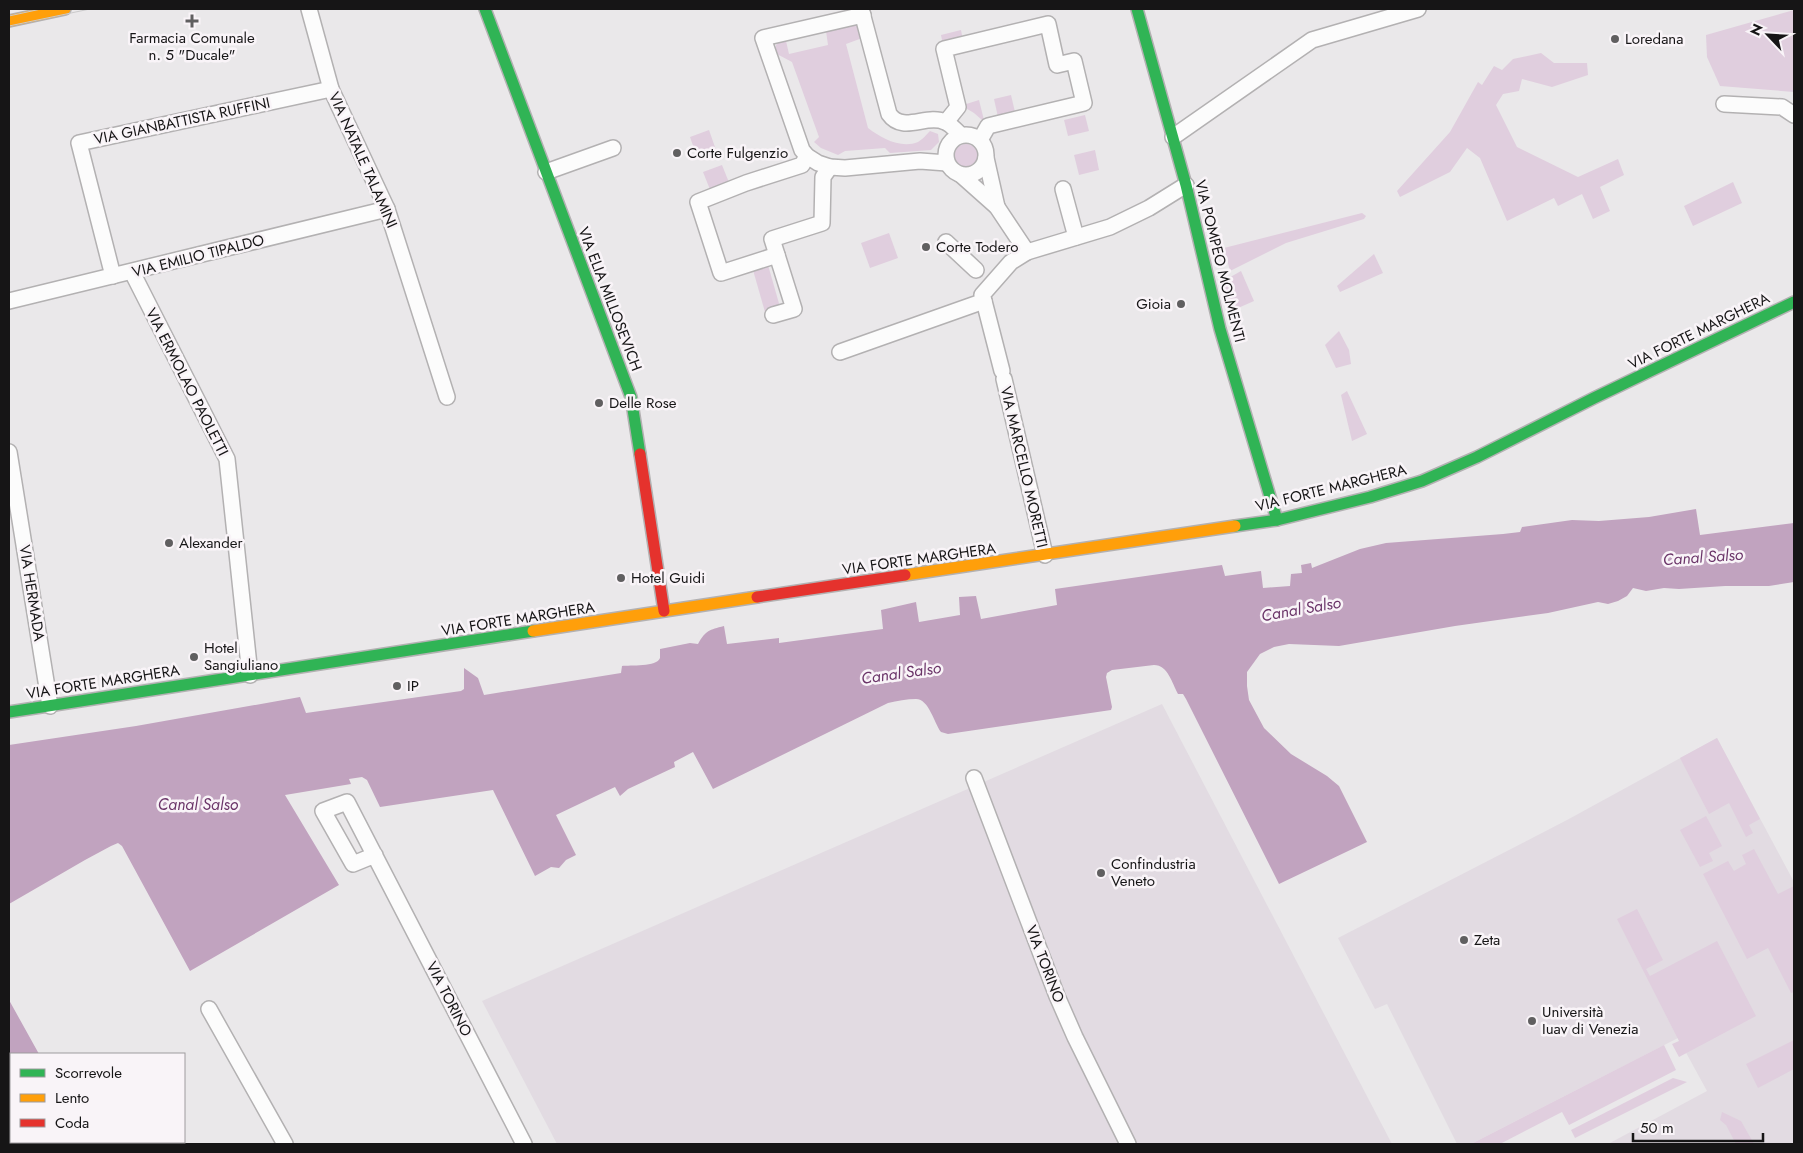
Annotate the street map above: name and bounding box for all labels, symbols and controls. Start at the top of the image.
north arrow [1743,10,1793,60]
marker: Farmacia Comunale n. 5 "Ducale" [186,15,198,27]
text: N [1745,20,1768,39]
place label: Farmacia Comunale n. 5 "Ducale" [129,27,255,66]
place label: Loredana [1625,28,1683,50]
marker: Loredana [1609,33,1621,45]
street label: VIA NATALE TALAMINI [323,88,403,232]
street label: VIA GIANBATTISTA RUFFINI [92,92,272,150]
place label: Corte Fulgenzio [687,142,788,164]
marker: Corte Fulgenzio [671,147,683,159]
street label: VIA POMPEO MOLMENTI [1189,178,1251,344]
street label: VIA ELIA MILLOSEVICH [572,224,648,374]
street label: VIA EMILIO TIPALDO [130,229,266,283]
place label: Corte Todero [936,236,1019,258]
marker: Corte Todero [920,241,932,253]
street label: VIA FORTE MARGHERA [1625,287,1773,375]
place label: Gioia [1136,293,1171,315]
marker: Gioia [1175,298,1187,310]
street label: VIA ERMOLAO PAOLETTI [140,304,234,460]
street label: VIA MARCELLO MORETTI [995,384,1053,550]
place label: Delle Rose [609,392,677,414]
marker: Delle Rose [593,397,605,409]
street label: VIA FORTE MARGHERA [1253,459,1409,517]
place label: Alexander [179,532,244,554]
marker: Alexander [163,537,175,549]
street label: VIA FORTE MARGHERA [841,537,997,581]
street label: VIA HERMADA [14,543,50,643]
water label: Canal Salso [1662,543,1744,571]
place label: Hotel Guidi [631,567,705,589]
marker: Hotel Guidi [615,572,627,584]
water label: Canal Salso [1259,591,1343,627]
street label: VIA FORTE MARGHERA [440,596,596,642]
place label: Hotel Sangiuliano [204,637,278,676]
marker: Hotel Sangiuliano [188,651,200,663]
water label: Canal Salso [860,656,943,690]
street label: VIA FORTE MARGHERA [25,659,181,705]
place label: IP [407,675,419,697]
marker: IP [391,680,403,692]
water label: Canal Salso [158,793,239,816]
place label: Confindustria Veneto [1111,853,1196,892]
marker: Confindustria Veneto [1095,867,1107,879]
street label: VIA TORINO [1020,922,1070,1006]
place label: Zeta [1474,929,1500,951]
marker: Zeta [1458,934,1470,946]
street label: VIA TORINO [421,958,477,1040]
place label: Università Iuav di Venezia [1542,1001,1639,1040]
marker: Università Iuav di Venezia [1526,1015,1538,1027]
legend [10,1053,185,1143]
text: Scorrevole [55,1062,122,1084]
text: Lento [55,1087,89,1109]
scale bar [1633,1110,1763,1142]
text: Coda [55,1112,89,1134]
text: 50 m [1640,1117,1674,1139]

